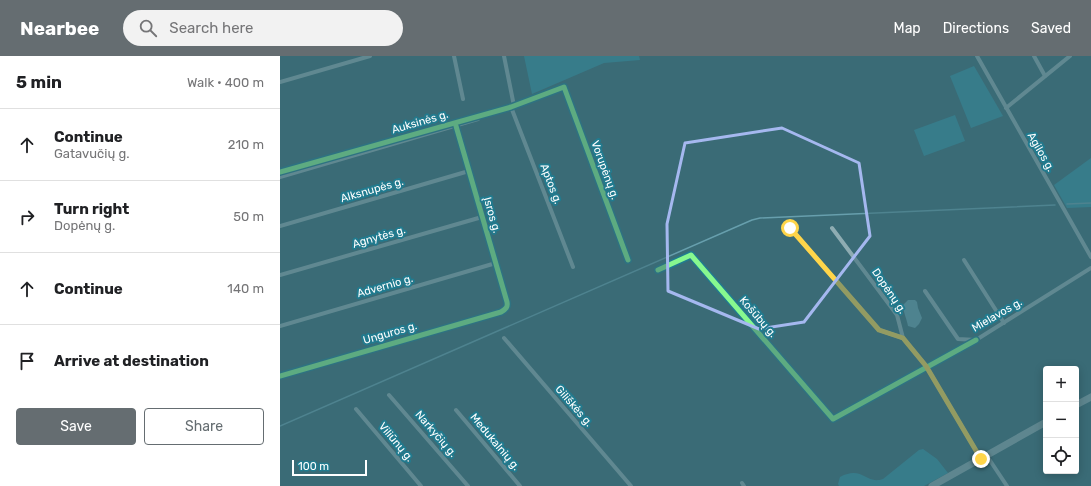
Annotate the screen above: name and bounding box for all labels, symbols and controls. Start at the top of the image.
search box [123,10,403,46]
text: Nearbee [20,17,99,40]
icon: search [137,17,159,39]
text: Search here [169,19,254,37]
text: Map [894,20,921,37]
text: Directions [943,20,1009,37]
text: Saved [1031,20,1071,37]
text: 5 min [16,72,62,92]
text: Walk · 400 m [187,75,264,90]
street label: Auksinės g. [390,108,450,136]
text: Continue [54,128,123,146]
street label: Agilos g. [1025,130,1058,174]
icon: ahead [16,134,38,156]
text: 210 m [228,137,264,152]
street label: Vorupėnų g. [588,139,622,201]
text: Gatavučių g. [54,146,130,161]
street label: Aptos g. [537,162,565,206]
street label: Alksnupės g. [339,175,405,205]
street label: Įsros g. [481,196,503,235]
text: Turn right [54,200,129,218]
icon: right [16,206,38,228]
text: 50 m [233,209,264,224]
text: Dopėnų g. [54,218,115,233]
route start [781,219,799,237]
street label: Agnytės g. [351,223,407,251]
street label: Dopėnų g. [869,266,909,316]
street label: Advernio g. [355,272,415,300]
icon: ahead [16,278,38,300]
text: Continue [54,280,123,298]
text: 140 m [227,281,264,296]
street label: Košūbų g. [737,294,779,340]
street label: Mielavos g. [969,295,1025,335]
street label: Unguros g. [361,319,419,347]
icon: arrive [16,350,38,372]
text: Arrive at destination [54,352,209,370]
map controls [1043,366,1079,474]
button: + [1043,366,1079,402]
street label: Giliškės g. [553,383,596,429]
button: − [1043,402,1079,438]
button: Save [16,408,136,445]
button: Share [144,408,264,445]
street label: Narkyčių g. [412,408,460,460]
street label: Medukalnių g. [467,411,523,473]
street label: Viliūnų g. [376,420,416,464]
button: locate [1043,438,1079,474]
route end [972,450,990,468]
scale bar [292,458,367,477]
text: 100 m [298,460,329,473]

